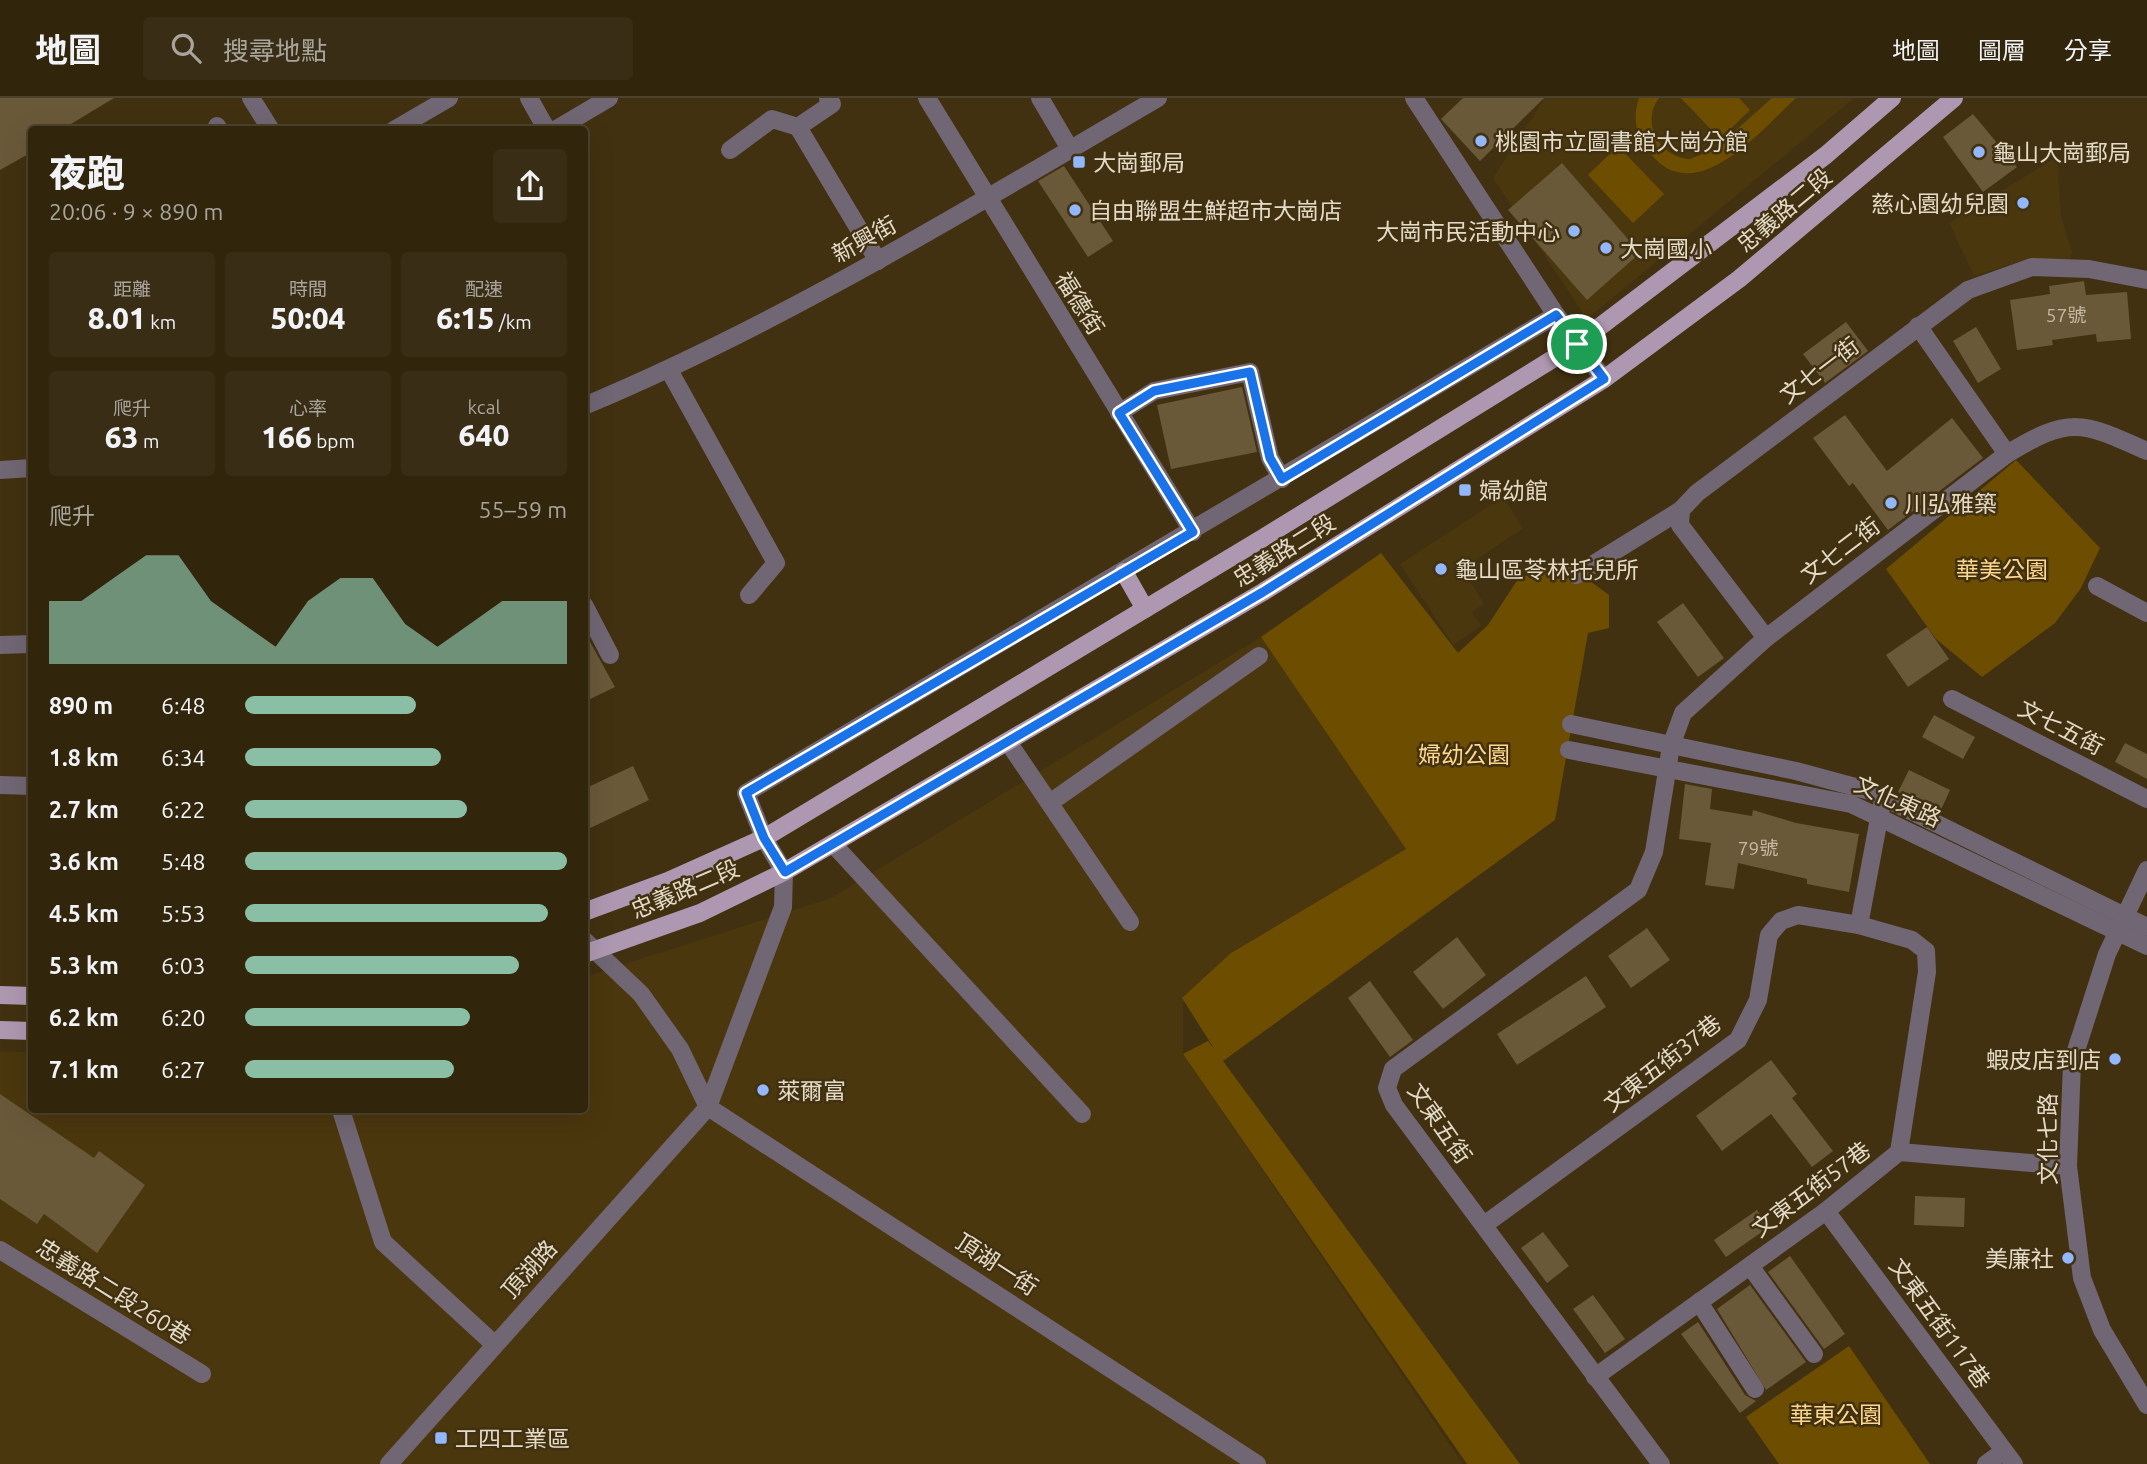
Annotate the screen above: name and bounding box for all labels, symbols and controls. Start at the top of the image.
search box [143,17,633,80]
icon: search [167,29,205,67]
text: 地圖 [35,31,101,68]
text: 搜尋地點 [223,36,327,65]
text: 地圖 [1892,37,1940,64]
text: 圖層 [1978,37,2026,64]
text: 分享 [2064,37,2112,64]
place label: 桃園市立圖書館大崗分館 [1495,129,1748,154]
marker: 桃園市立圖書館大崗分館 [1473,133,1489,149]
place label: 龜山大崗郵局 [1993,140,2131,165]
marker: 龜山大崗郵局 [1971,144,1987,160]
button: share [493,149,567,223]
place label: 大崗郵局 [1093,150,1185,175]
text: 夜跑 [49,152,125,194]
marker: 大崗郵局 [1071,154,1087,170]
street label: 忠義路二段 [1732,163,1836,257]
place label: 慈心園幼兒園 [1871,191,2009,216]
marker: 慈心園幼兒園 [2015,195,2031,211]
place label: 自由聯盟生鮮超市大崗店 [1089,198,1342,223]
text: 20:06 · 9 × 890 m [49,199,223,224]
marker: 自由聯盟生鮮超市大崗店 [1067,202,1083,218]
street label: 新興街 [828,211,900,267]
place label: 大崗市民活動中心 [1376,219,1560,244]
marker: 大崗市民活動中心 [1566,223,1582,239]
place label: 大崗國小 [1620,236,1712,261]
marker: 大崗國小 [1598,240,1614,256]
street label: 福德街 [1051,267,1109,339]
text: 距離 [113,278,151,300]
text: 時間 [289,278,327,300]
text: 配速 [465,278,503,300]
text: 8.01 [88,301,146,335]
text: 50:04 [270,301,346,335]
text: 6:15 [436,301,494,335]
house number: 57號 [2046,304,2086,326]
text: km [146,311,176,333]
text: /km [494,311,532,333]
pin [1547,314,1607,374]
icon: arrive [1558,325,1596,363]
street label: 文七一街 [1775,332,1863,408]
text: kcal [468,396,500,418]
text: 爬升 [113,397,151,419]
text: 心率 [289,397,327,419]
text: 640 [459,418,509,452]
text: 63 [105,420,139,454]
text: 166 [261,420,312,454]
text: m [139,430,159,452]
text: bpm [312,430,355,452]
place label: 婦幼館 [1479,478,1548,503]
marker: 婦幼館 [1457,482,1473,498]
place label: 川弘雅築 [1905,491,1997,516]
marker: 川弘雅築 [1883,495,1899,511]
text: 55–59 m [479,497,567,522]
text: 爬升 [49,503,95,528]
street label: 忠義路二段 [1229,509,1339,591]
street label: 文七二街 [1796,512,1884,588]
place label: 龜山區苓林托兒所 [1455,557,1639,582]
park label: 華美公園 [1956,557,2048,582]
marker: 龜山區苓林托兒所 [1433,561,1449,577]
text: 890 m [49,693,113,718]
text: 6:48 [161,693,206,718]
street label: 文七五街 [2014,695,2108,759]
park label: 婦幼公園 [1418,742,1510,767]
text: 1.8 km [49,745,119,770]
text: 6:34 [161,745,206,770]
street label: 文化東路 [1851,771,1945,831]
text: 2.7 km [49,797,119,822]
text: 6:22 [161,797,206,822]
house number: 79號 [1738,837,1778,859]
text: 3.6 km [49,849,119,874]
text: 5:48 [161,849,206,874]
street label: 忠義路二段 [627,855,743,923]
text: 4.5 km [49,901,119,926]
text: 5:53 [161,901,206,926]
text: 5.3 km [49,953,119,978]
text: 6:03 [161,953,206,978]
text: 6.2 km [49,1005,119,1030]
text: 6:20 [161,1005,206,1030]
street label: 文東五街37巷 [1599,1010,1725,1116]
place label: 蝦皮店到店 [1986,1047,2101,1072]
marker: 蝦皮店到店 [2107,1051,2123,1067]
text: 7.1 km [49,1057,119,1082]
text: 6:27 [161,1057,206,1082]
place label: 萊爾富 [777,1078,846,1103]
street label: 文東五街 [1403,1078,1477,1168]
marker: 萊爾富 [755,1082,771,1098]
street label: 文化七路 [2035,1093,2060,1185]
street label: 文東五街57巷 [1747,1137,1875,1241]
street label: 頂湖一街 [952,1228,1042,1300]
street label: 忠義路二段260巷 [32,1234,196,1348]
street label: 頂湖路 [497,1235,561,1303]
place label: 美廉社 [1985,1246,2054,1271]
marker: 美廉社 [2060,1250,2076,1266]
street label: 文東五街117巷 [1885,1253,1995,1393]
park label: 華東公園 [1790,1402,1882,1427]
place label: 工四工業區 [455,1426,570,1451]
marker: 工四工業區 [433,1430,449,1446]

